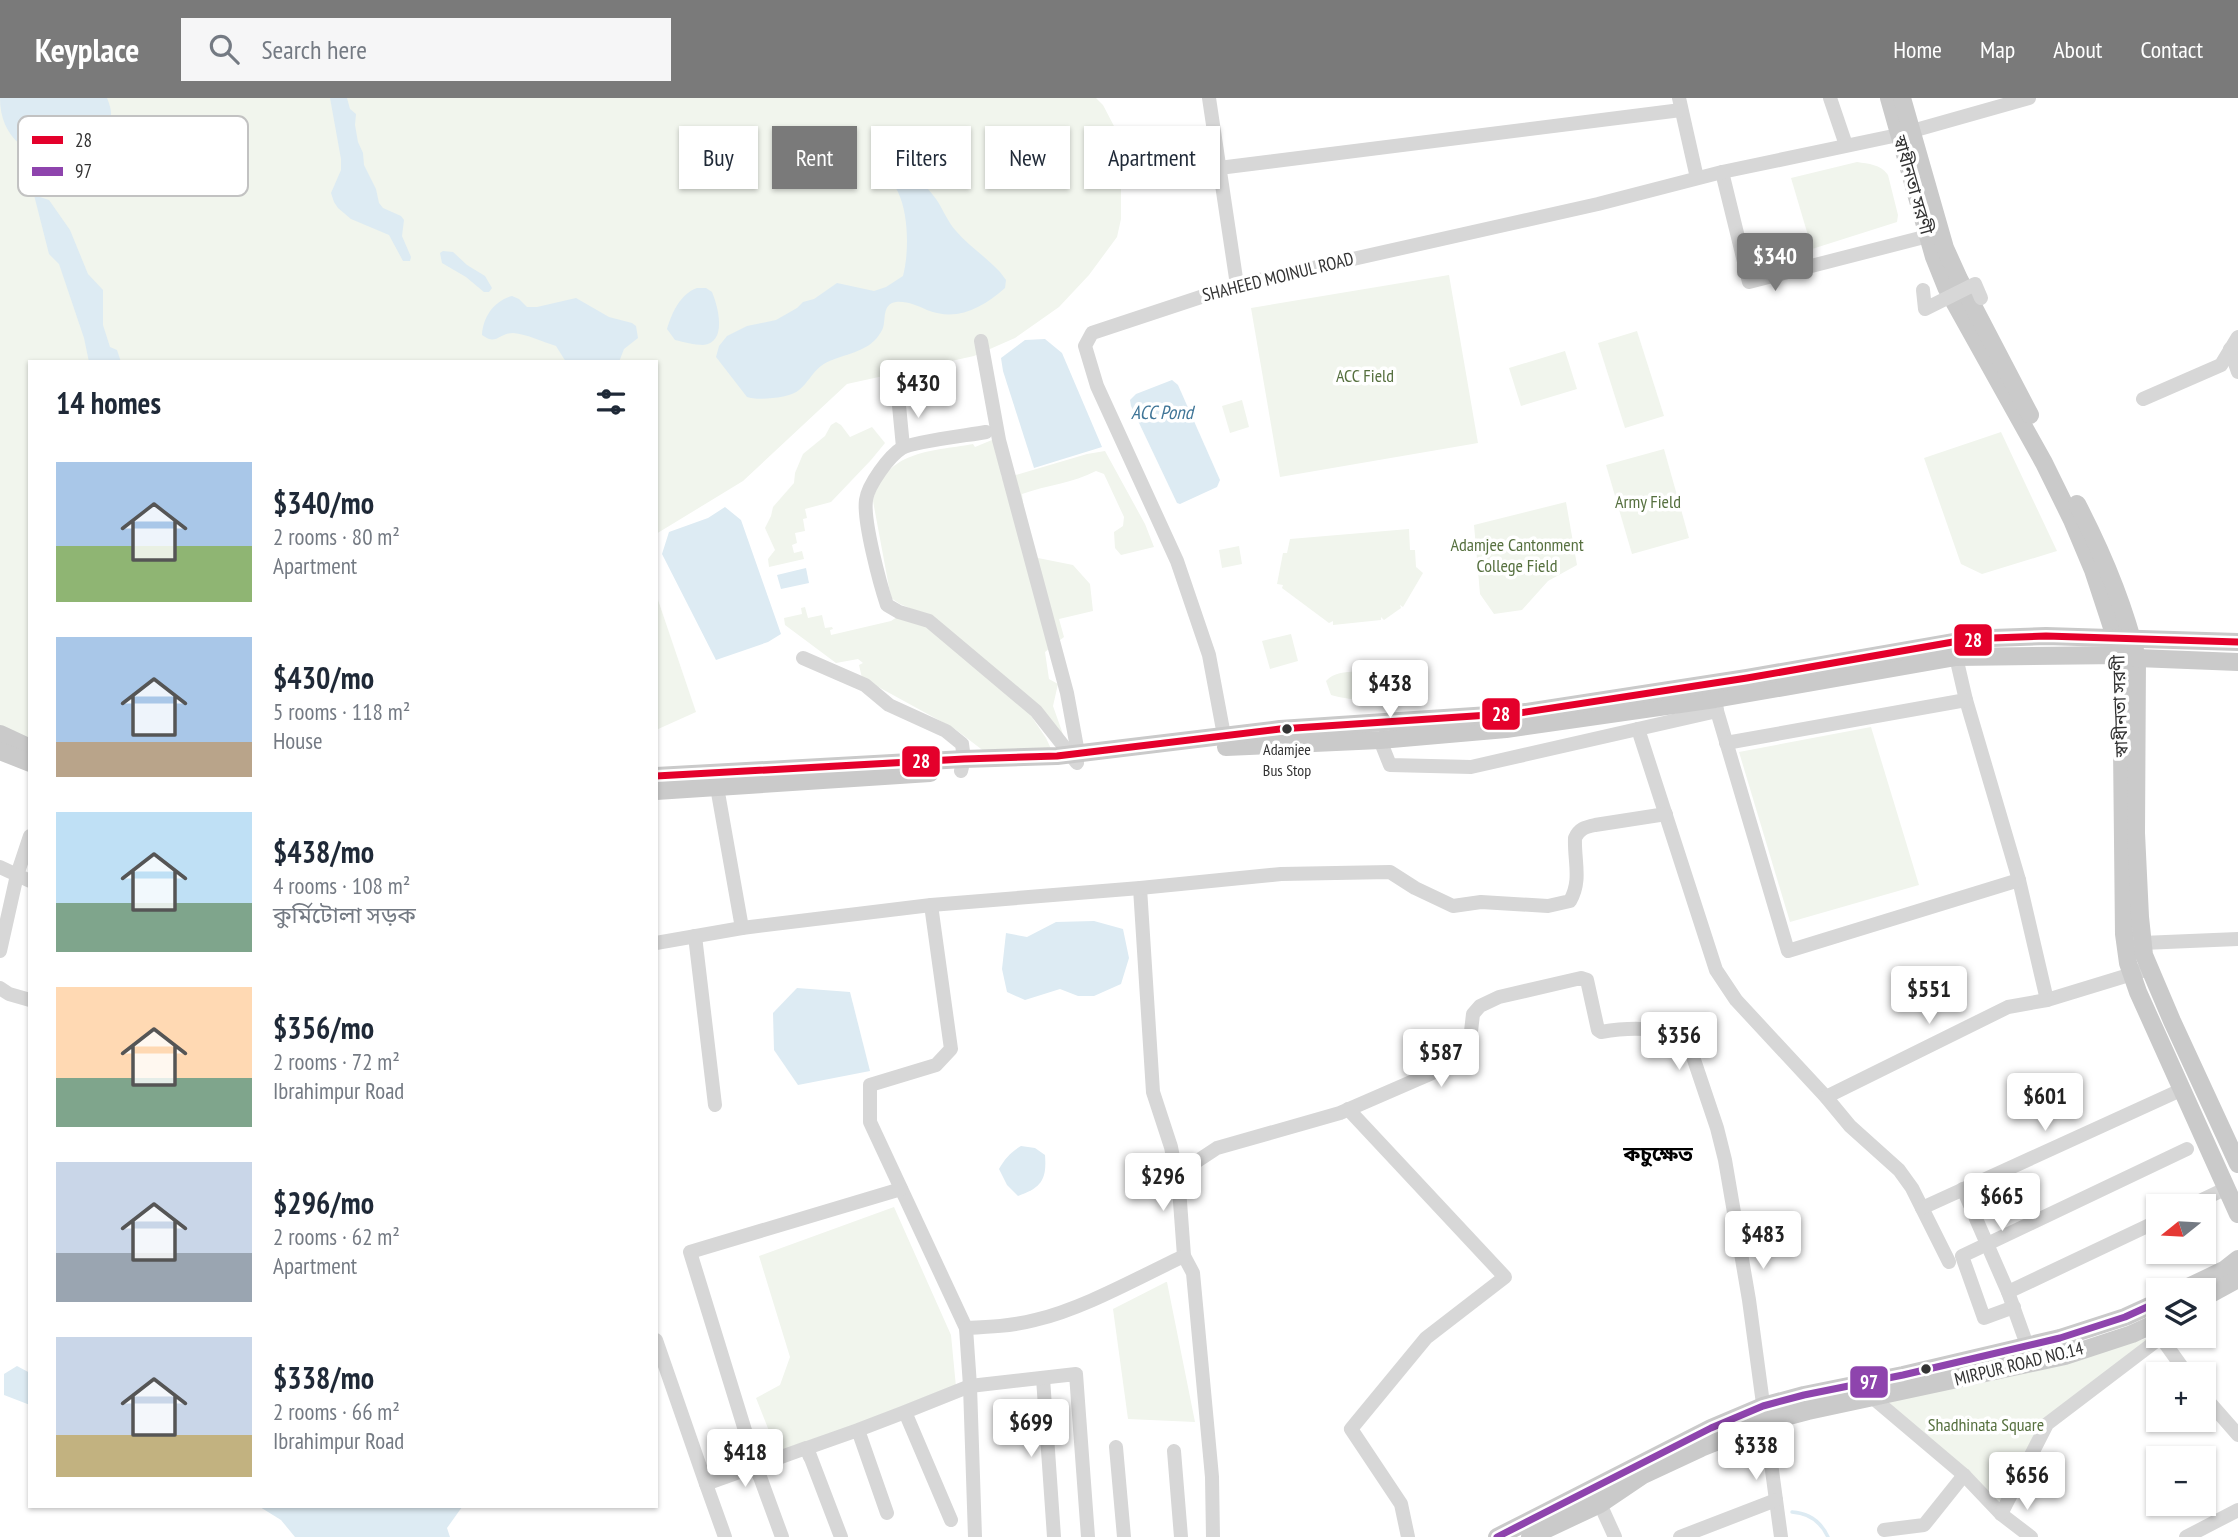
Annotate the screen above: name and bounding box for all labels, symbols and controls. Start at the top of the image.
search box [181,18,671,81]
text: Keyplace [35,28,139,71]
icon: search [205,30,243,68]
text: Search here [261,33,367,66]
text: Home [1893,34,1942,65]
text: Map [1980,34,2015,65]
text: About [2053,34,2102,65]
text: Contact [2140,34,2203,65]
legend [18,116,248,196]
chip: Buy [679,126,758,189]
chip: Rent [772,126,857,189]
chip: Filters [871,126,971,189]
chip: New [985,126,1070,189]
chip: Apartment [1084,126,1220,189]
text: 28 [75,128,92,152]
street label: স্বাধীনতা সরণী [1888,132,1939,237]
text: 97 [75,159,92,183]
pin: $340 [1734,234,1816,293]
text: $340 [1753,241,1797,270]
street label: SHAHEED MOINUL ROAD [1200,247,1356,306]
pin: $430 [877,360,959,420]
park label: ACC Field [1336,364,1394,387]
text: $430 [896,368,940,397]
text: 14 homes [56,383,161,422]
icon: filters [592,383,630,421]
water label: ACC Pond [1131,400,1196,424]
text: $340/mo [273,483,374,522]
icon: home [112,490,196,574]
park label: Army Field [1615,490,1681,513]
text: 2 rooms · 80 m² [273,522,400,551]
park label: Adamjee Cantonment College Field [1450,533,1584,577]
text: Apartment [273,551,357,580]
line badge: 28 [1953,623,1993,657]
text: 28 [1964,628,1982,652]
street label: স্বাধীনতা সরণী [2106,654,2133,758]
text: $430/mo [273,658,374,697]
pin: $438 [1349,660,1431,720]
icon: home [112,665,196,749]
text: $438 [1368,668,1412,697]
text: 5 rooms · 118 m² [273,697,410,726]
line badge: 28 [1481,697,1521,731]
text: 28 [1492,702,1510,726]
marker: Adamjee Bus Stop [1280,722,1294,736]
text: House [273,726,323,755]
place label: Adamjee Bus Stop [1263,739,1311,780]
line badge: 28 [901,745,941,778]
text: 28 [912,749,930,773]
text: $438/mo [273,832,374,871]
icon: home [112,840,196,924]
text: 4 rooms · 108 m² [273,871,410,900]
text: কুর্মিটোলা সড়ক [273,900,416,929]
pin: $551 [1888,967,1970,1026]
text: $551 [1907,974,1951,1003]
text: $356/mo [273,1008,374,1047]
pin: $356 [1638,1012,1720,1072]
icon: home [112,1015,196,1099]
text: $356 [1657,1020,1701,1049]
pin: $587 [1400,1030,1482,1089]
text: $587 [1419,1037,1463,1066]
text: 2 rooms · 72 m² [273,1047,400,1076]
pin: $601 [2004,1074,2086,1133]
text: Ibrahimpur Road [273,1076,404,1105]
text: $601 [2023,1081,2067,1110]
district label: কচুক্ষেত [1622,1140,1693,1167]
pin: $296 [1122,1154,1204,1213]
text: $296 [1141,1161,1185,1190]
pin: $665 [1961,1174,2043,1233]
text: $665 [1980,1181,2024,1210]
text: $296/mo [273,1183,374,1222]
icon: home [112,1190,196,1274]
north arrow [2146,1194,2216,1264]
map controls [2146,1194,2216,1516]
pin: $483 [1722,1212,1804,1271]
text: $483 [1741,1219,1785,1248]
text: 2 rooms · 62 m² [273,1222,400,1251]
text: Apartment [273,1251,357,1280]
button: layers [2146,1278,2216,1348]
street label: MIRPUR ROAD NO.14 [1952,1336,2086,1391]
text: $338/mo [273,1358,374,1397]
unlabelled marker [1919,1362,1933,1376]
button: + [2146,1362,2216,1432]
icon: home [112,1365,196,1449]
line badge: 97 [1849,1365,1889,1399]
text: 97 [1860,1370,1878,1394]
text: 2 rooms · 66 m² [273,1397,400,1426]
pin: $699 [990,1400,1072,1459]
text: $699 [1009,1407,1053,1436]
park label: Shadhinata Square [1928,1413,2044,1436]
pin: $338 [1715,1422,1797,1482]
text: Ibrahimpur Road [273,1426,404,1455]
pin: $418 [704,1430,786,1489]
text: $338 [1734,1430,1778,1459]
text: $418 [723,1437,767,1466]
button: − [2146,1446,2216,1516]
pin: $656 [1986,1452,2068,1512]
text: $656 [2005,1460,2049,1489]

